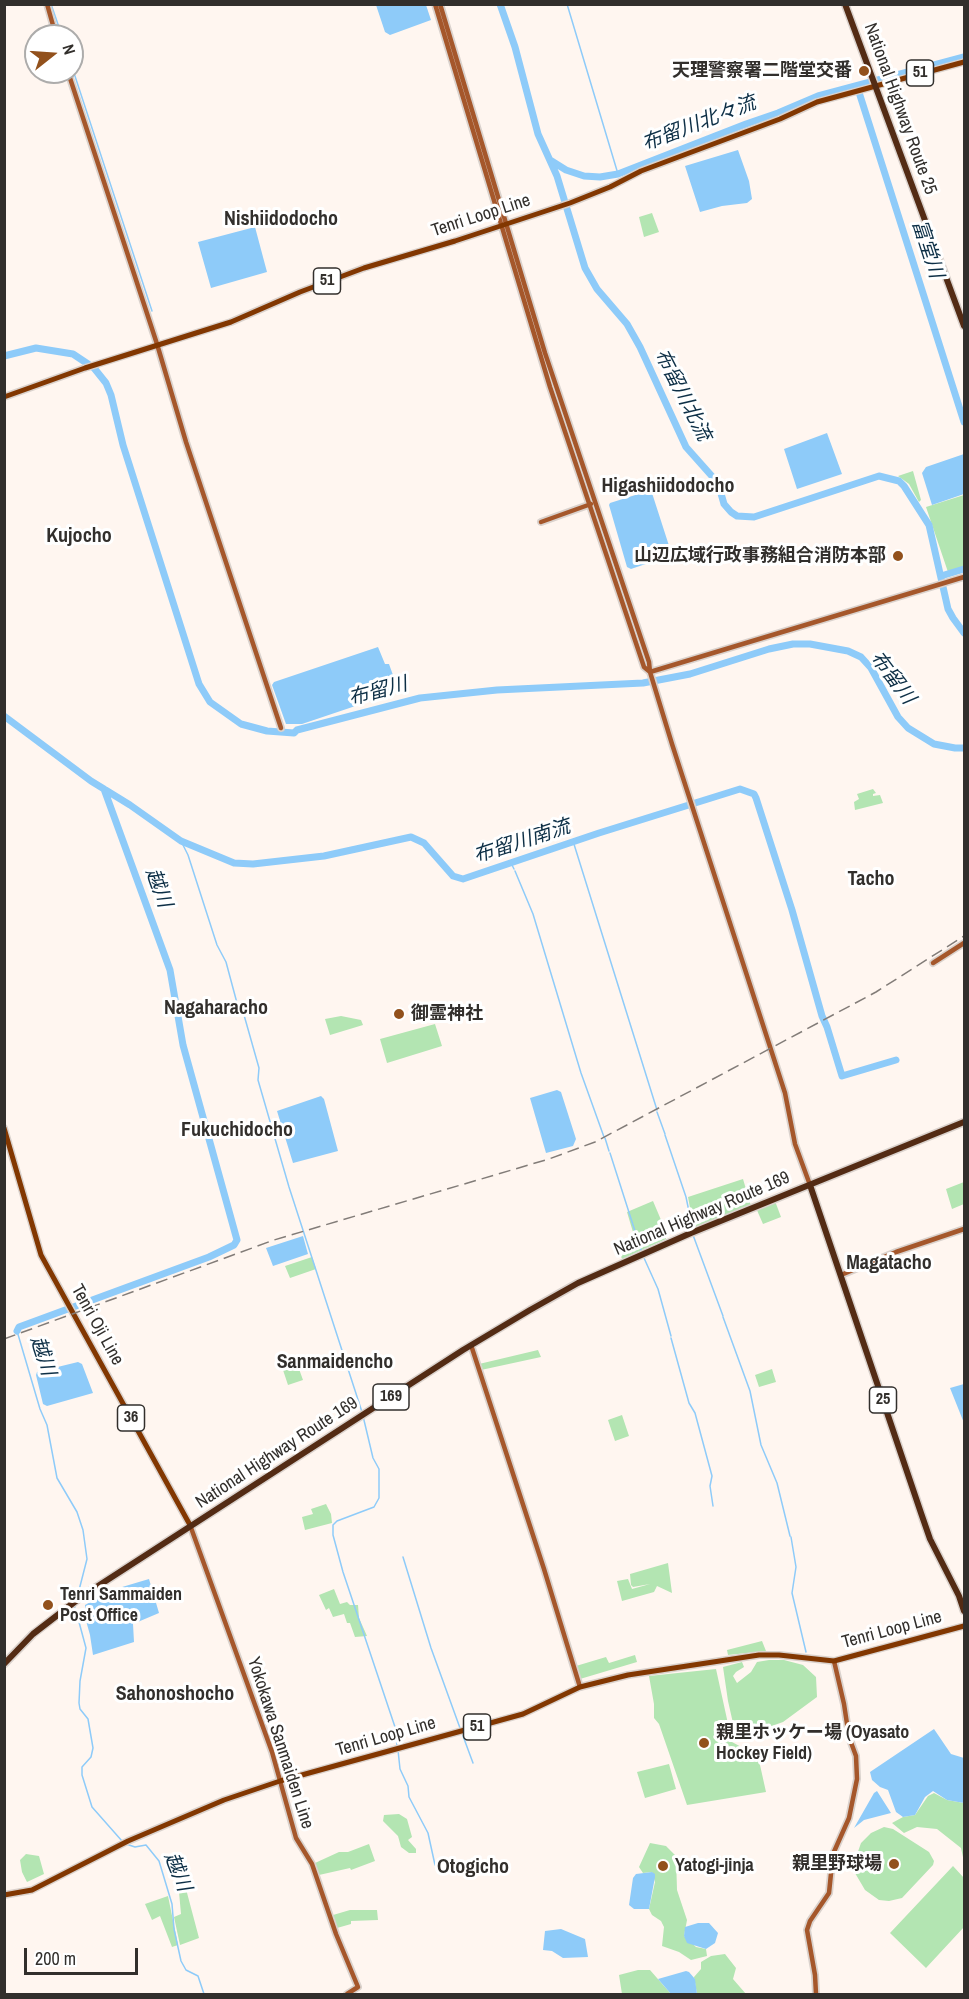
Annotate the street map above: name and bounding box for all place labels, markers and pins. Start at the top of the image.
place label: 天理警察署二階堂交番 [672,60,852,82]
marker: 天理警察署二階堂交番 [857,64,871,78]
place label: 山辺広域行政事務組合消防本部 [634,545,886,567]
marker: 山辺広域行政事務組合消防本部 [891,549,905,563]
place label: 御霊神社 [411,1003,483,1025]
marker: 御霊神社 [392,1007,406,1021]
place label: Tenri Sammaiden Post Office [60,1584,182,1626]
marker: Tenri Sammaiden Post Office [41,1598,55,1612]
place label: 親里ホッケー場 (Oyasato Hockey Field) [716,1722,909,1764]
marker: 親里ホッケー場 (Oyasato Hockey Field) [697,1736,711,1750]
place label: 親里野球場 [792,1853,882,1875]
place label: Yatogi-jinja [675,1855,754,1877]
marker: 親里野球場 [887,1857,901,1871]
marker: Yatogi-jinja [656,1859,670,1873]

